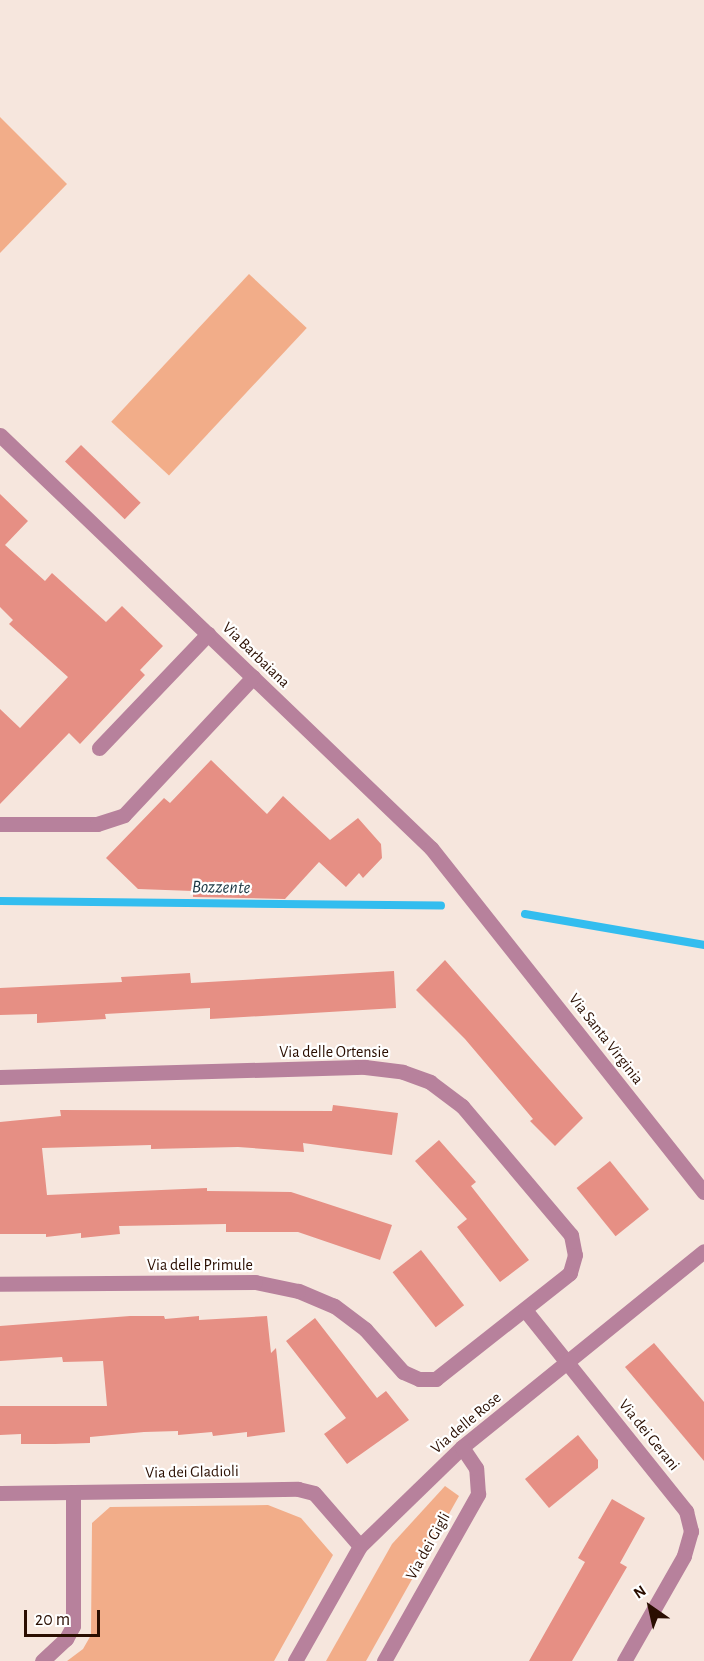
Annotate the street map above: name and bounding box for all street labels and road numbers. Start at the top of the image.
street label: Via Barbaiana [218,618,294,692]
street label: Via Santa Virginia [565,990,647,1088]
street label: Via delle Ortensie [279,1042,389,1062]
street label: Via delle Primule [147,1255,253,1275]
street label: Via delle Rose [427,1388,505,1458]
street label: Via dei Gerani [614,1395,684,1475]
street label: Via dei Gladioli [145,1462,239,1482]
street label: Via dei Gigli [402,1509,454,1583]

